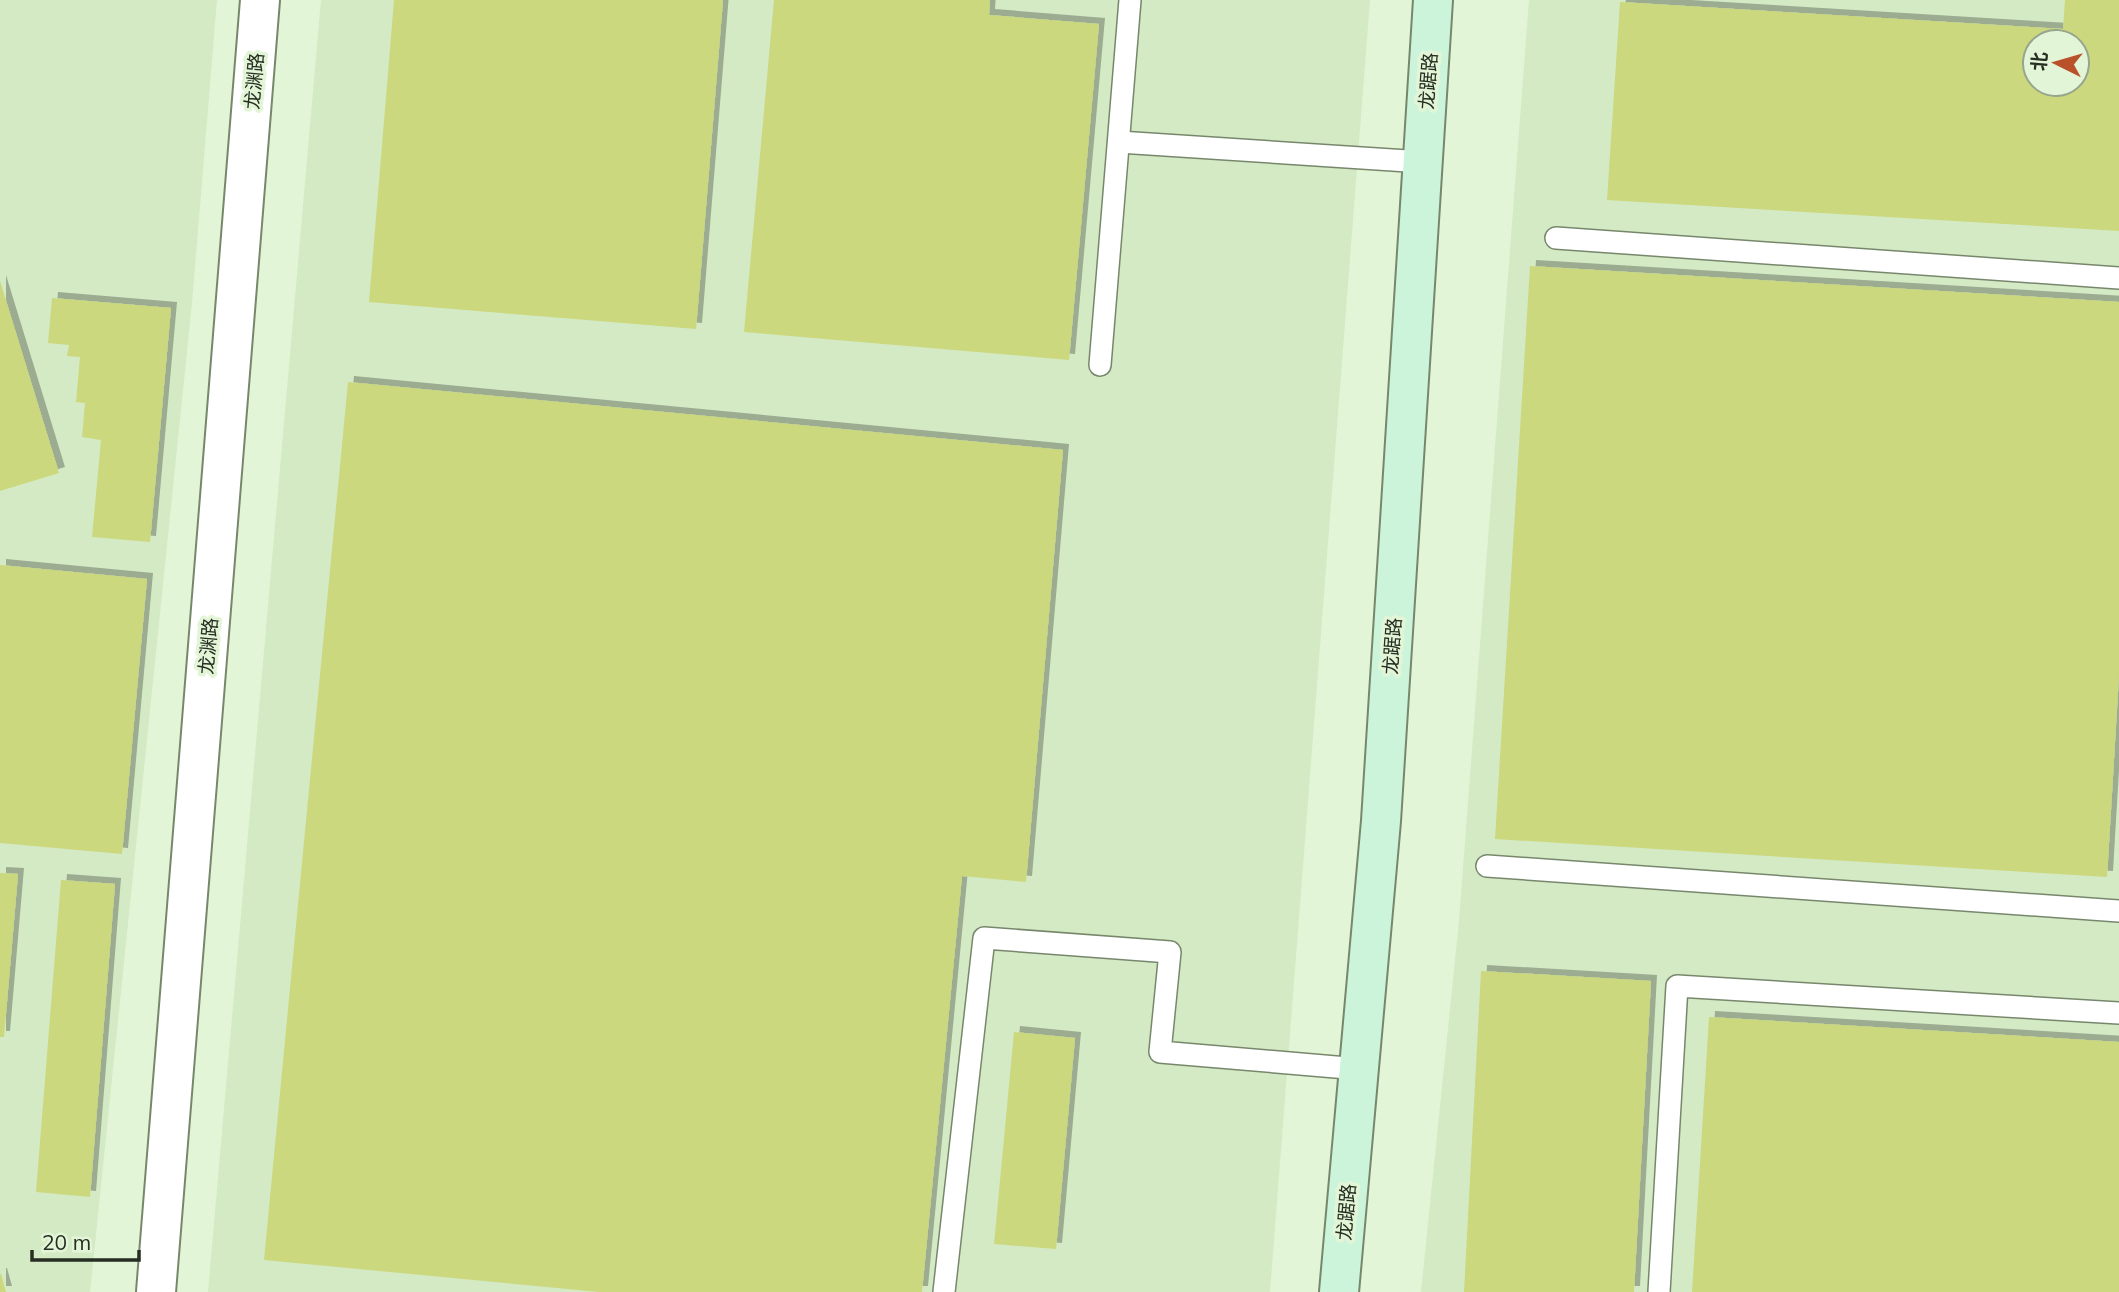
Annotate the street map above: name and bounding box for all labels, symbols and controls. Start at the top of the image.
north arrow [2021,28,2091,98]
text: 北 [2026,51,2052,72]
street label: 龙渊路 [240,52,268,110]
street label: 龙踞路 [1414,52,1442,110]
street label: 龙渊路 [194,617,222,675]
street label: 龙踞路 [1378,617,1406,675]
street label: 龙踞路 [1332,1183,1360,1241]
scale bar [32,1218,138,1262]
text: 20 m [42,1229,91,1255]

